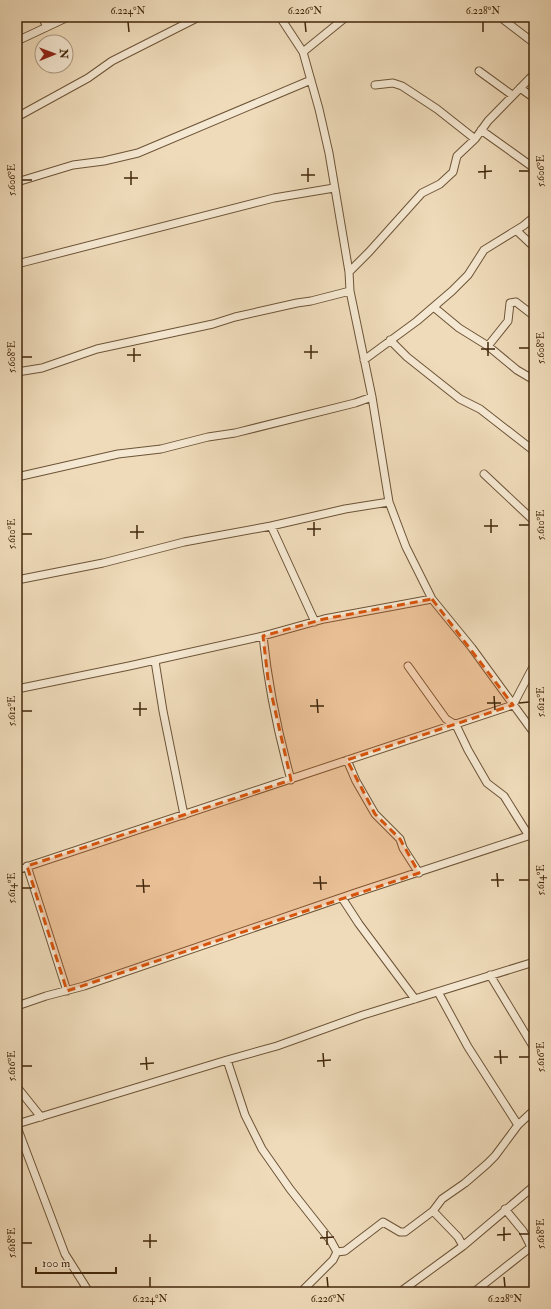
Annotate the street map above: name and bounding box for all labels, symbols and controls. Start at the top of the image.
text: 6.224°N [111,5,146,17]
text: 6.226°N [288,5,322,17]
text: 6.228°N [466,5,500,17]
north arrow [34,34,74,74]
text: N [57,48,70,60]
text: 5.606°E [535,155,547,187]
text: 5.606°E [6,164,18,196]
text: 5.608°E [535,332,547,364]
text: 5.608°E [6,341,18,373]
text: 5.610°E [535,510,547,540]
text: 5.610°E [6,519,18,549]
text: 5.612°E [535,687,547,717]
text: 5.612°E [6,696,18,726]
text: 5.614°E [535,865,547,895]
text: 5.614°E [6,873,18,903]
text: 5.616°E [535,1042,547,1072]
text: 5.616°E [6,1051,18,1081]
text: 5.618°E [535,1219,547,1249]
text: 5.618°E [6,1228,18,1258]
scale bar [36,1249,116,1275]
text: 100 m [42,1256,71,1271]
text: 6.224°N [133,1293,168,1305]
text: 6.226°N [311,1293,345,1305]
text: 6.228°N [488,1293,522,1305]

